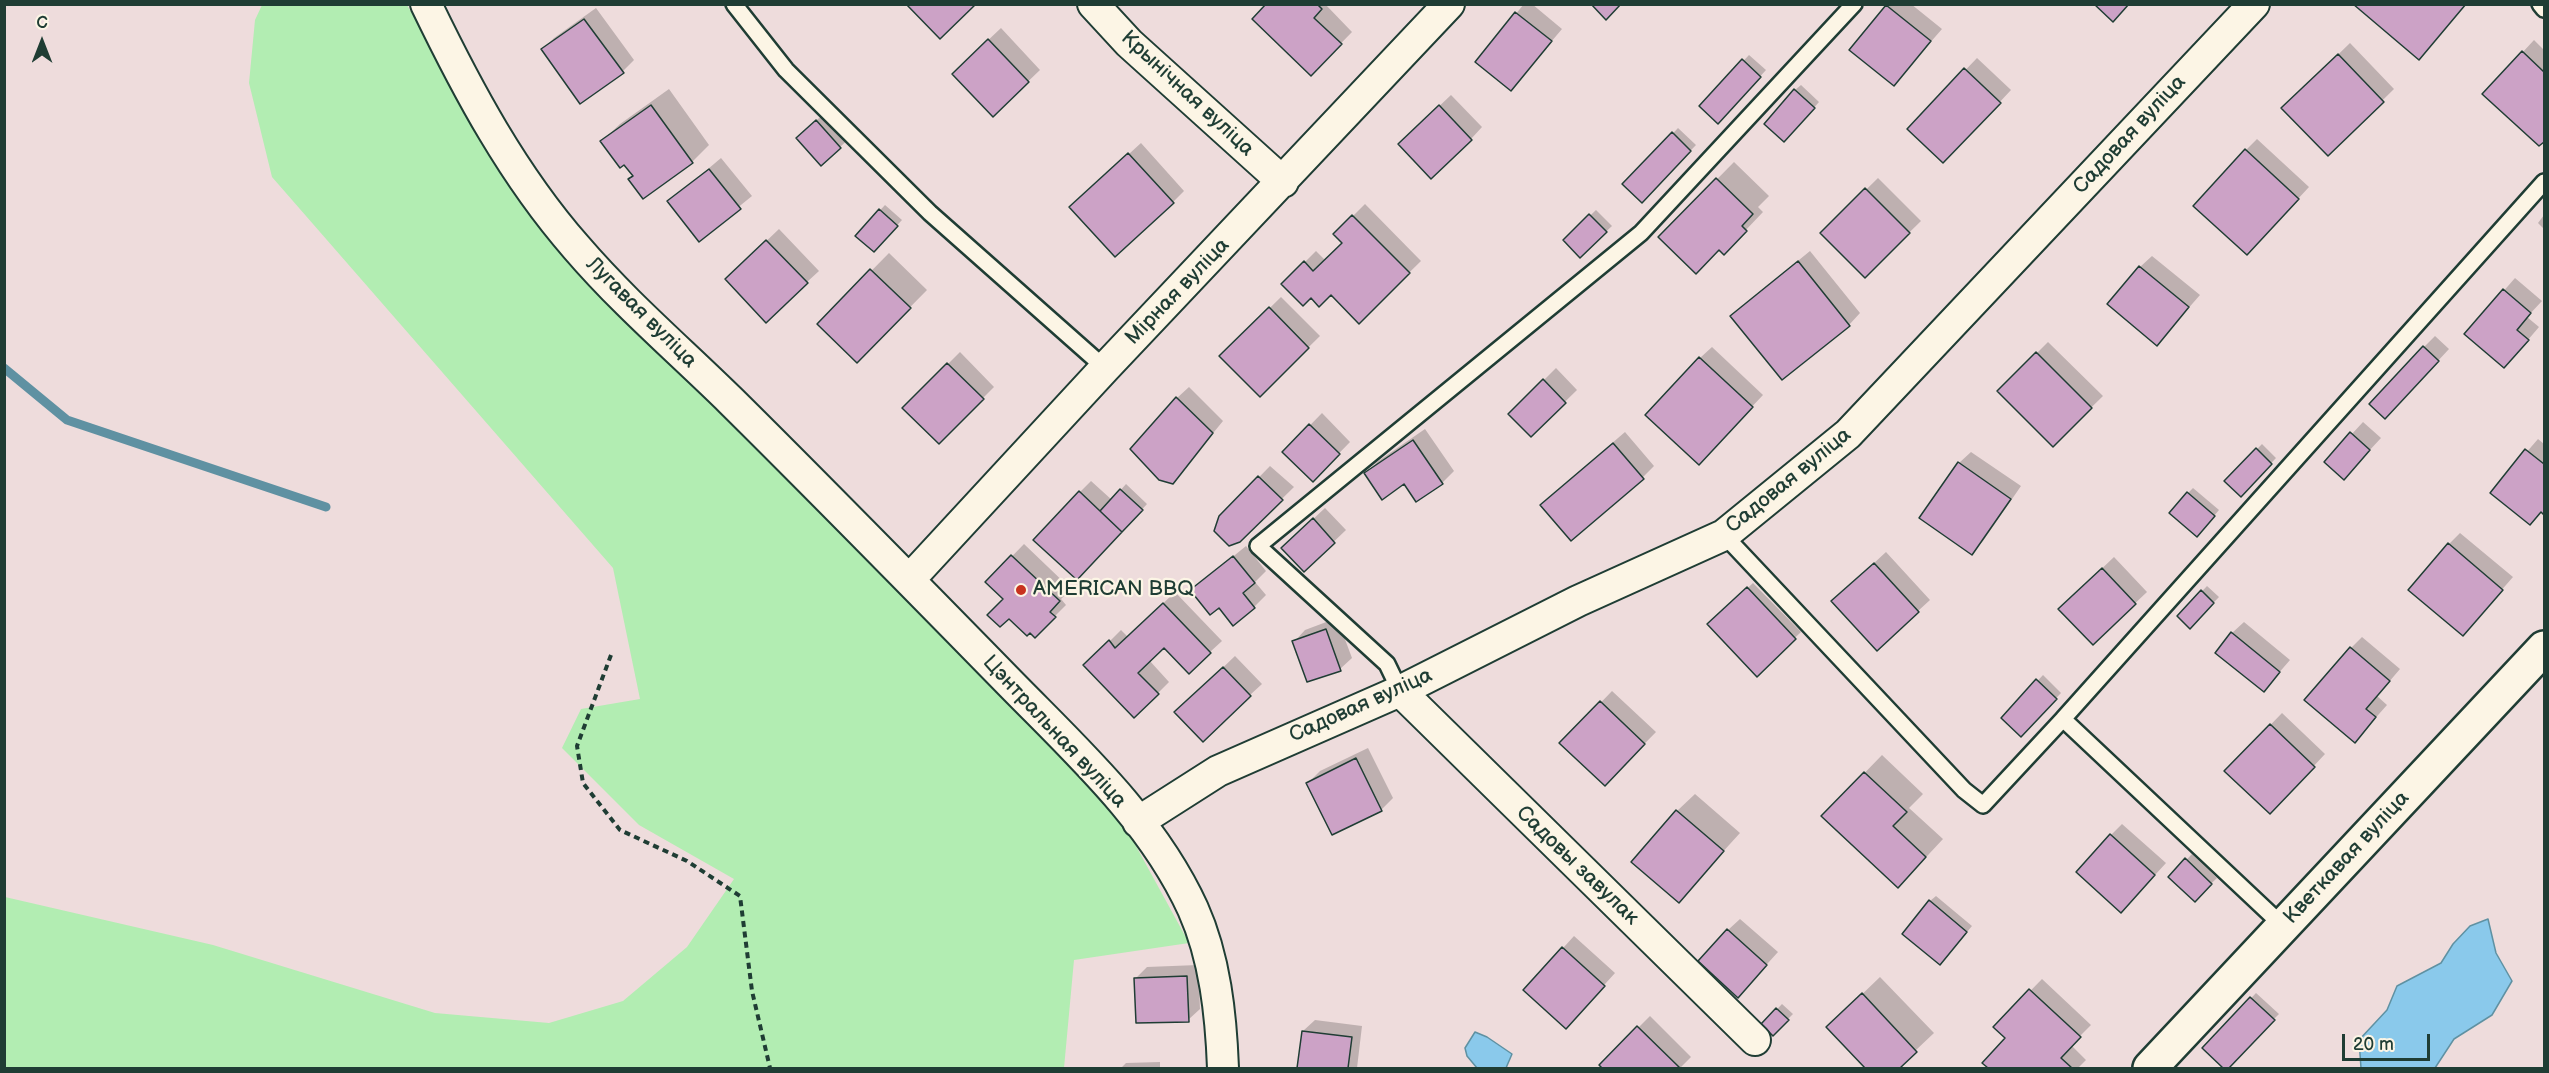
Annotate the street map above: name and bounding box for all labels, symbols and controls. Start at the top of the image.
north arrow [12,12,72,72]
text: С [36,14,48,33]
street label: Крынічная вуліца [1115,26,1259,162]
street label: Садовая вуліца [2068,70,2192,200]
street label: Мірная вуліца [1121,233,1235,351]
street label: Лугавая вуліца [580,252,702,374]
street label: Садовая вуліца [1721,423,1857,539]
place label: AMERICAN BBQ [1033,577,1194,603]
marker: AMERICAN BBQ [1014,583,1028,597]
street label: Цэнтральная вуліца [977,651,1131,813]
street label: Садовая вуліца [1286,663,1436,749]
street label: Кветкавая вуліца [2279,786,2415,930]
street label: Садовы завулак [1510,801,1644,931]
scale bar [2345,1022,2434,1060]
text: 20 m [2353,1034,2394,1055]

